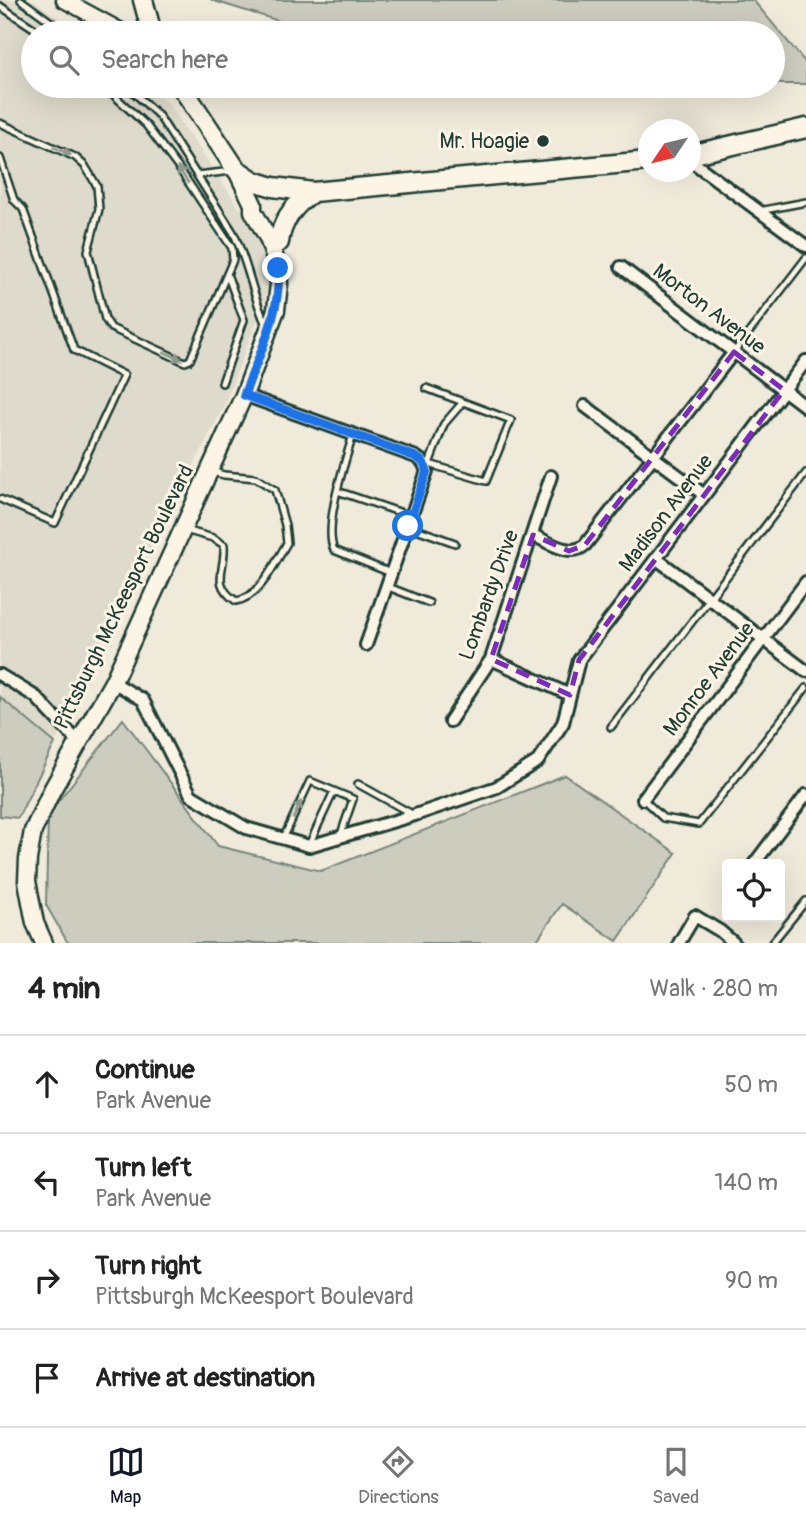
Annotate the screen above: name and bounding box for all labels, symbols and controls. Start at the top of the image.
search box [21,21,785,98]
icon: search [45,41,83,79]
text: Search here [101,44,228,76]
north arrow [638,119,701,182]
place label: Mr. Hoagie [439,128,530,155]
marker: Mr. Hoagie [535,133,551,149]
one-way arrow [52,145,72,156]
one-way arrow [176,166,190,184]
route end [262,252,293,283]
street label: Morton Avenue [647,258,771,361]
one-way arrow [163,350,183,362]
street label: Madison Avenue [613,448,719,577]
street label: Pittsburgh McKeesport Boulevard [48,460,200,734]
route start [392,510,423,541]
street label: Lombardy Drive [453,525,525,664]
street label: Monroe Avenue [657,616,761,741]
one-way arrow [291,800,303,820]
map controls [722,859,785,922]
button: locate [722,859,785,922]
text: 4 min [28,970,101,1007]
text: Walk · 280 m [650,974,778,1003]
text: Continue [95,1054,195,1086]
icon: ahead [28,1065,66,1103]
text: 50 m [724,1070,778,1099]
text: Park Avenue [95,1086,211,1115]
text: Turn left [95,1152,191,1184]
icon: left [28,1163,66,1201]
text: 140 m [715,1168,778,1197]
text: Park Avenue [95,1184,211,1213]
text: Turn right [95,1250,201,1282]
icon: right [28,1261,66,1299]
text: 90 m [725,1266,778,1295]
text: Pittsburgh McKeesport Boulevard [95,1282,414,1311]
icon: arrive [28,1359,66,1397]
text: Arrive at destination [95,1362,315,1394]
tab: Map [107,1443,145,1509]
tab: Directions [358,1443,439,1509]
tab: Saved [652,1443,699,1509]

